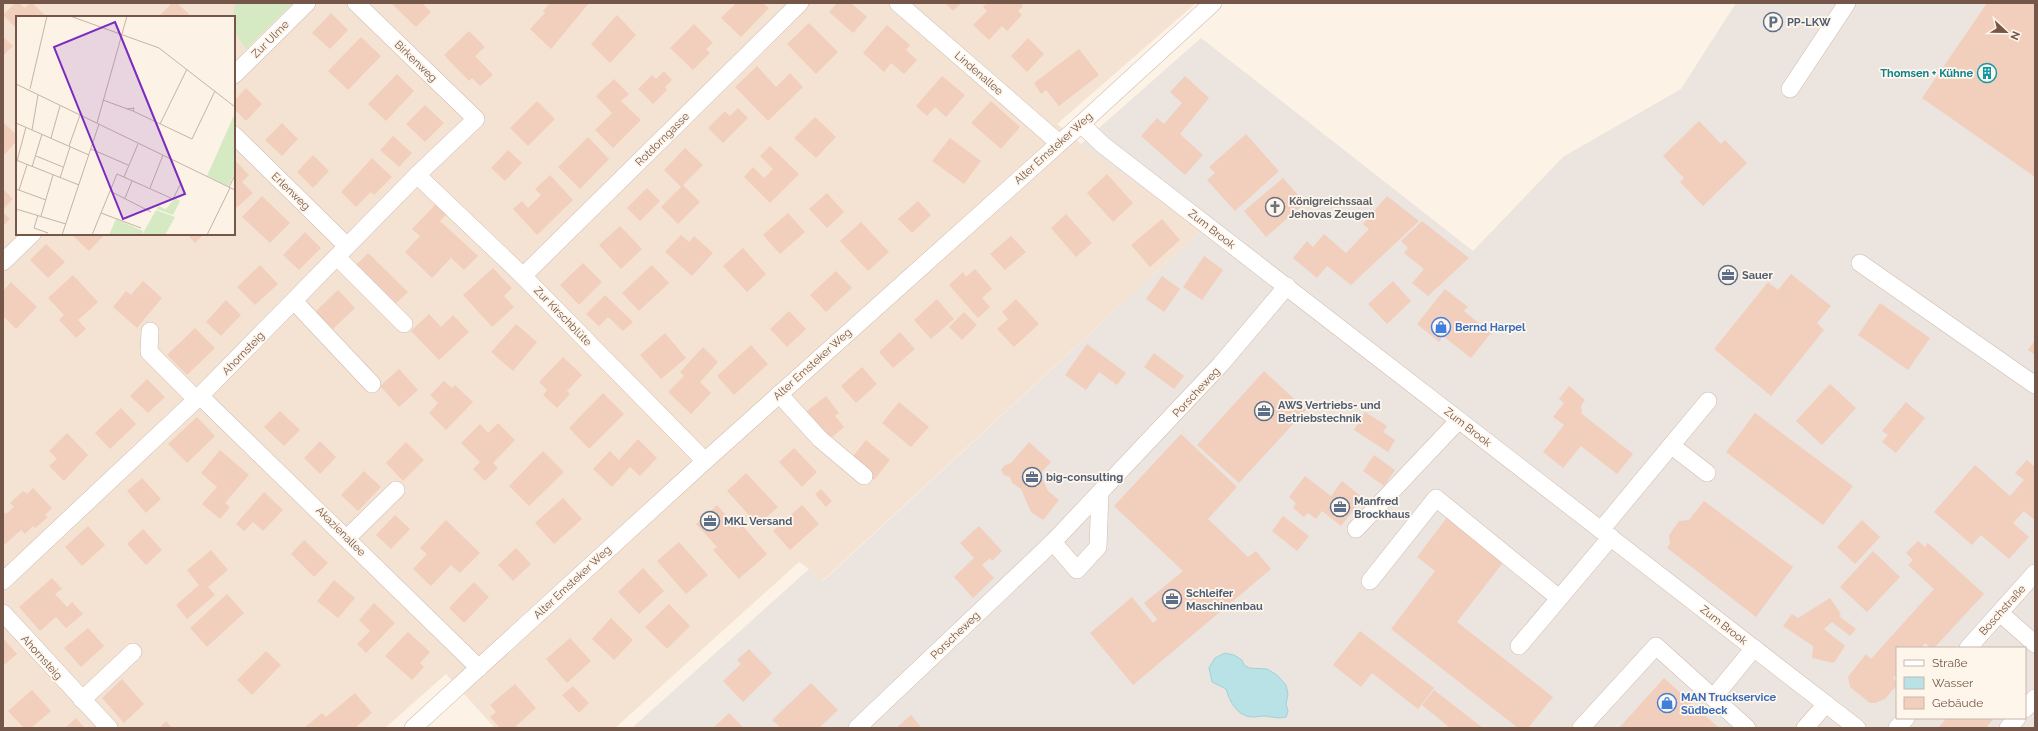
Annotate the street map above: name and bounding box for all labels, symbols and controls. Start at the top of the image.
parking icon: PP-LKW [1762,11,1784,33]
north arrow [1986,12,2026,52]
inset map [16,16,235,235]
place label: PP-LKW [1787,16,1831,29]
street label: Zur Ulme [249,18,292,61]
text: N [2007,29,2022,42]
street label: Birkenweg [392,38,440,85]
street label: Lindenallee [952,49,1006,98]
building icon: Thomsen + Kühne [1976,62,1998,84]
place label: Thomsen + Kühne [1880,67,1973,80]
street label: Rotdorngasse [633,109,692,169]
street label: Alter Emsteker Weg [1011,110,1095,187]
street label: Erlenweg [269,170,313,213]
place label: Königreichssaal Jehovas Zeugen [1289,195,1375,221]
church icon: Königreichssaal Jehovas Zeugen [1264,196,1286,218]
street label: Zum Brook [1186,207,1238,252]
office icon: Sauer [1717,264,1739,286]
place label: Sauer [1742,269,1773,282]
street label: Zur Kirschblüte [531,284,594,349]
shop icon: Bernd Harpel [1430,316,1452,338]
place label: Bernd Harpel [1455,321,1526,334]
street label: Alter Emsteker Weg [770,326,854,403]
street label: Ahornsteig [219,329,267,378]
street label: Porscheweg [1170,365,1223,420]
place label: AWS Vertriebs- und Betriebstechnik [1278,399,1381,425]
office icon: AWS Vertriebs- und Betriebstechnik [1253,400,1275,422]
street label: Zum Brook [1442,405,1494,450]
office icon: big-consulting [1021,466,1043,488]
place label: big-consulting [1046,471,1123,484]
place label: Manfred Brockhaus [1354,495,1410,521]
office icon: Manfred Brockhaus [1329,496,1351,518]
street label: Akazienallee [313,504,369,559]
office icon: MKL Versand [699,510,721,532]
place label: MKL Versand [724,515,792,528]
street label: Alter Emsteker Weg [531,543,614,622]
street label: Boschstraße [1976,582,2029,638]
place label: Schleifer Maschinenbau [1186,587,1263,613]
office icon: Schleifer Maschinenbau [1161,588,1183,610]
street label: Zum Brook [1698,603,1750,648]
street label: Porscheweg [928,609,983,662]
street label: Ahornsteig [18,632,65,682]
legend [1896,647,2026,719]
text: Straße [1932,656,1968,670]
text: Wasser [1932,676,1974,690]
place label: MAN Truckservice Südbeck [1681,691,1777,717]
shop icon: MAN Truckservice Südbeck [1656,692,1678,714]
text: Gebäude [1932,696,1983,710]

